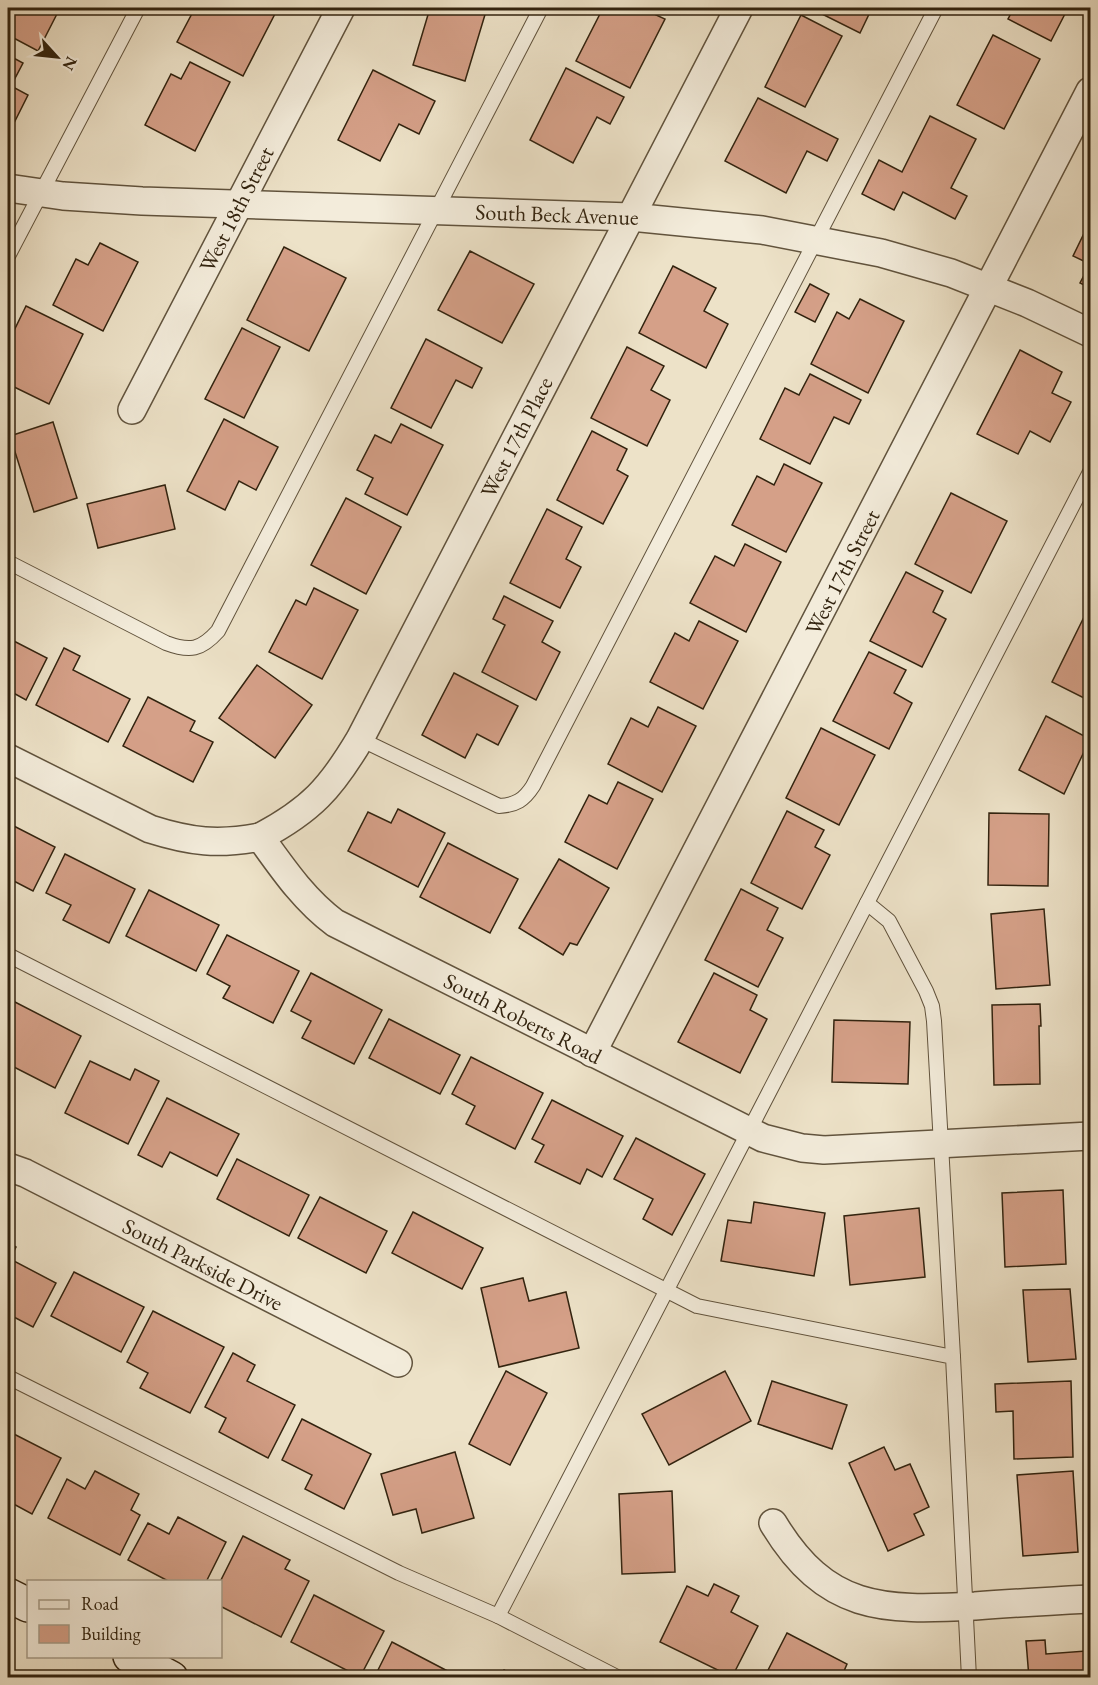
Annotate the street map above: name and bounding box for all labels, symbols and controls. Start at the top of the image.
north arrow [27,27,87,87]
text: N [58,53,82,74]
street label: West 18th Street [192,142,281,277]
street label: South Beck Avenue [475,197,640,232]
street label: West 17th Place [474,371,560,503]
street label: West 17th Street [798,505,887,640]
street label: South Roberts Road [439,966,607,1071]
street label: South Parkside Drive [118,1211,288,1318]
legend [27,1580,222,1658]
text: Road [81,1592,120,1615]
text: Building [81,1622,141,1645]

